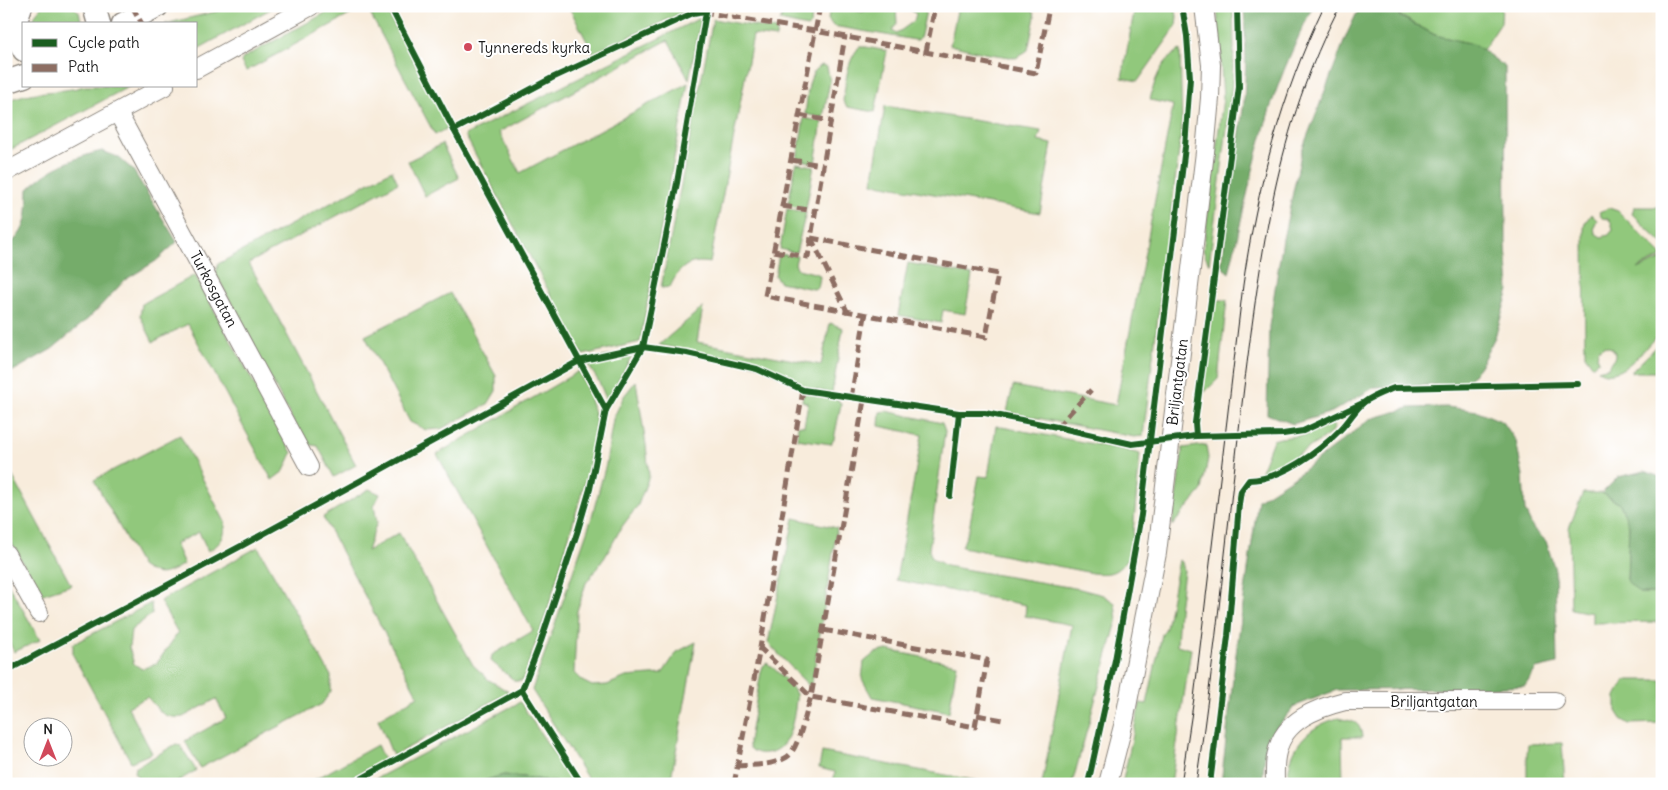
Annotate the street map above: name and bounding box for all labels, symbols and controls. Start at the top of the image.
legend [22,22,198,88]
text: Cycle path [68,33,140,52]
place label: Tynnereds kyrka [478,38,591,57]
marker: Tynnereds kyrka [462,41,474,53]
text: Path [68,57,99,76]
street label: Turkosgatan [186,248,242,331]
street label: Briljantgatan [1162,337,1192,427]
street label: Briljantgatan [1390,692,1478,711]
north arrow [22,718,72,768]
text: N [43,720,53,738]

